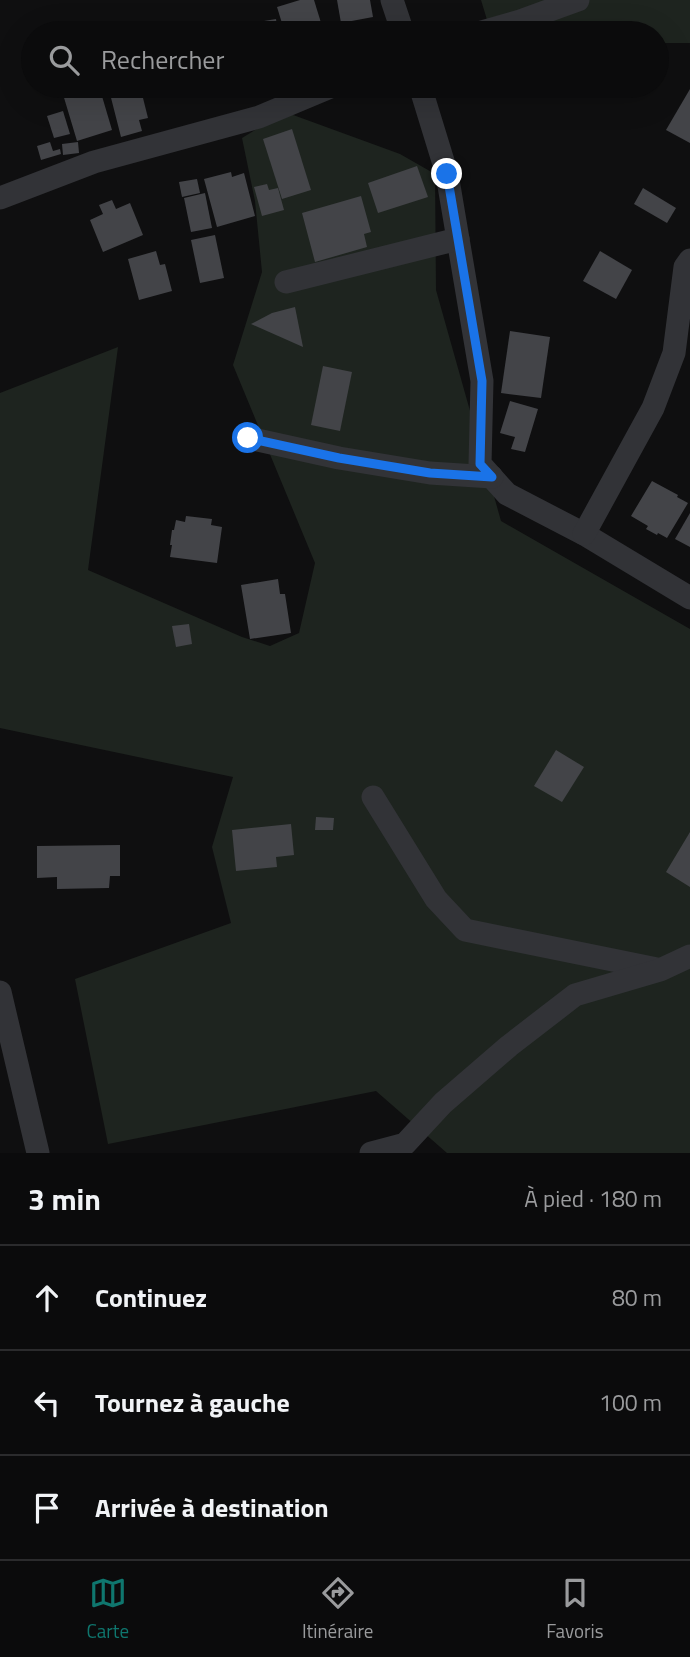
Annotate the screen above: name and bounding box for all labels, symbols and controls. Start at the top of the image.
search box [21,21,669,98]
text: Rechercher [101,40,225,79]
icon: search [45,41,83,79]
route end [431,158,462,189]
route start [232,422,263,453]
text: 3 min [28,1176,101,1222]
text: À pied · 180 m [524,1181,662,1216]
text: Continuez [95,1278,207,1317]
icon: ahead [28,1279,66,1317]
text: 80 m [612,1280,662,1315]
text: Tournez à gauche [95,1383,290,1422]
icon: left [28,1384,66,1422]
text: 100 m [599,1385,662,1420]
text: Arrivée à destination [95,1488,329,1527]
icon: arrive [28,1489,66,1527]
tab: Carte [86,1574,129,1645]
tab: Itinéraire [302,1574,373,1645]
tab: Favoris [546,1574,604,1645]

